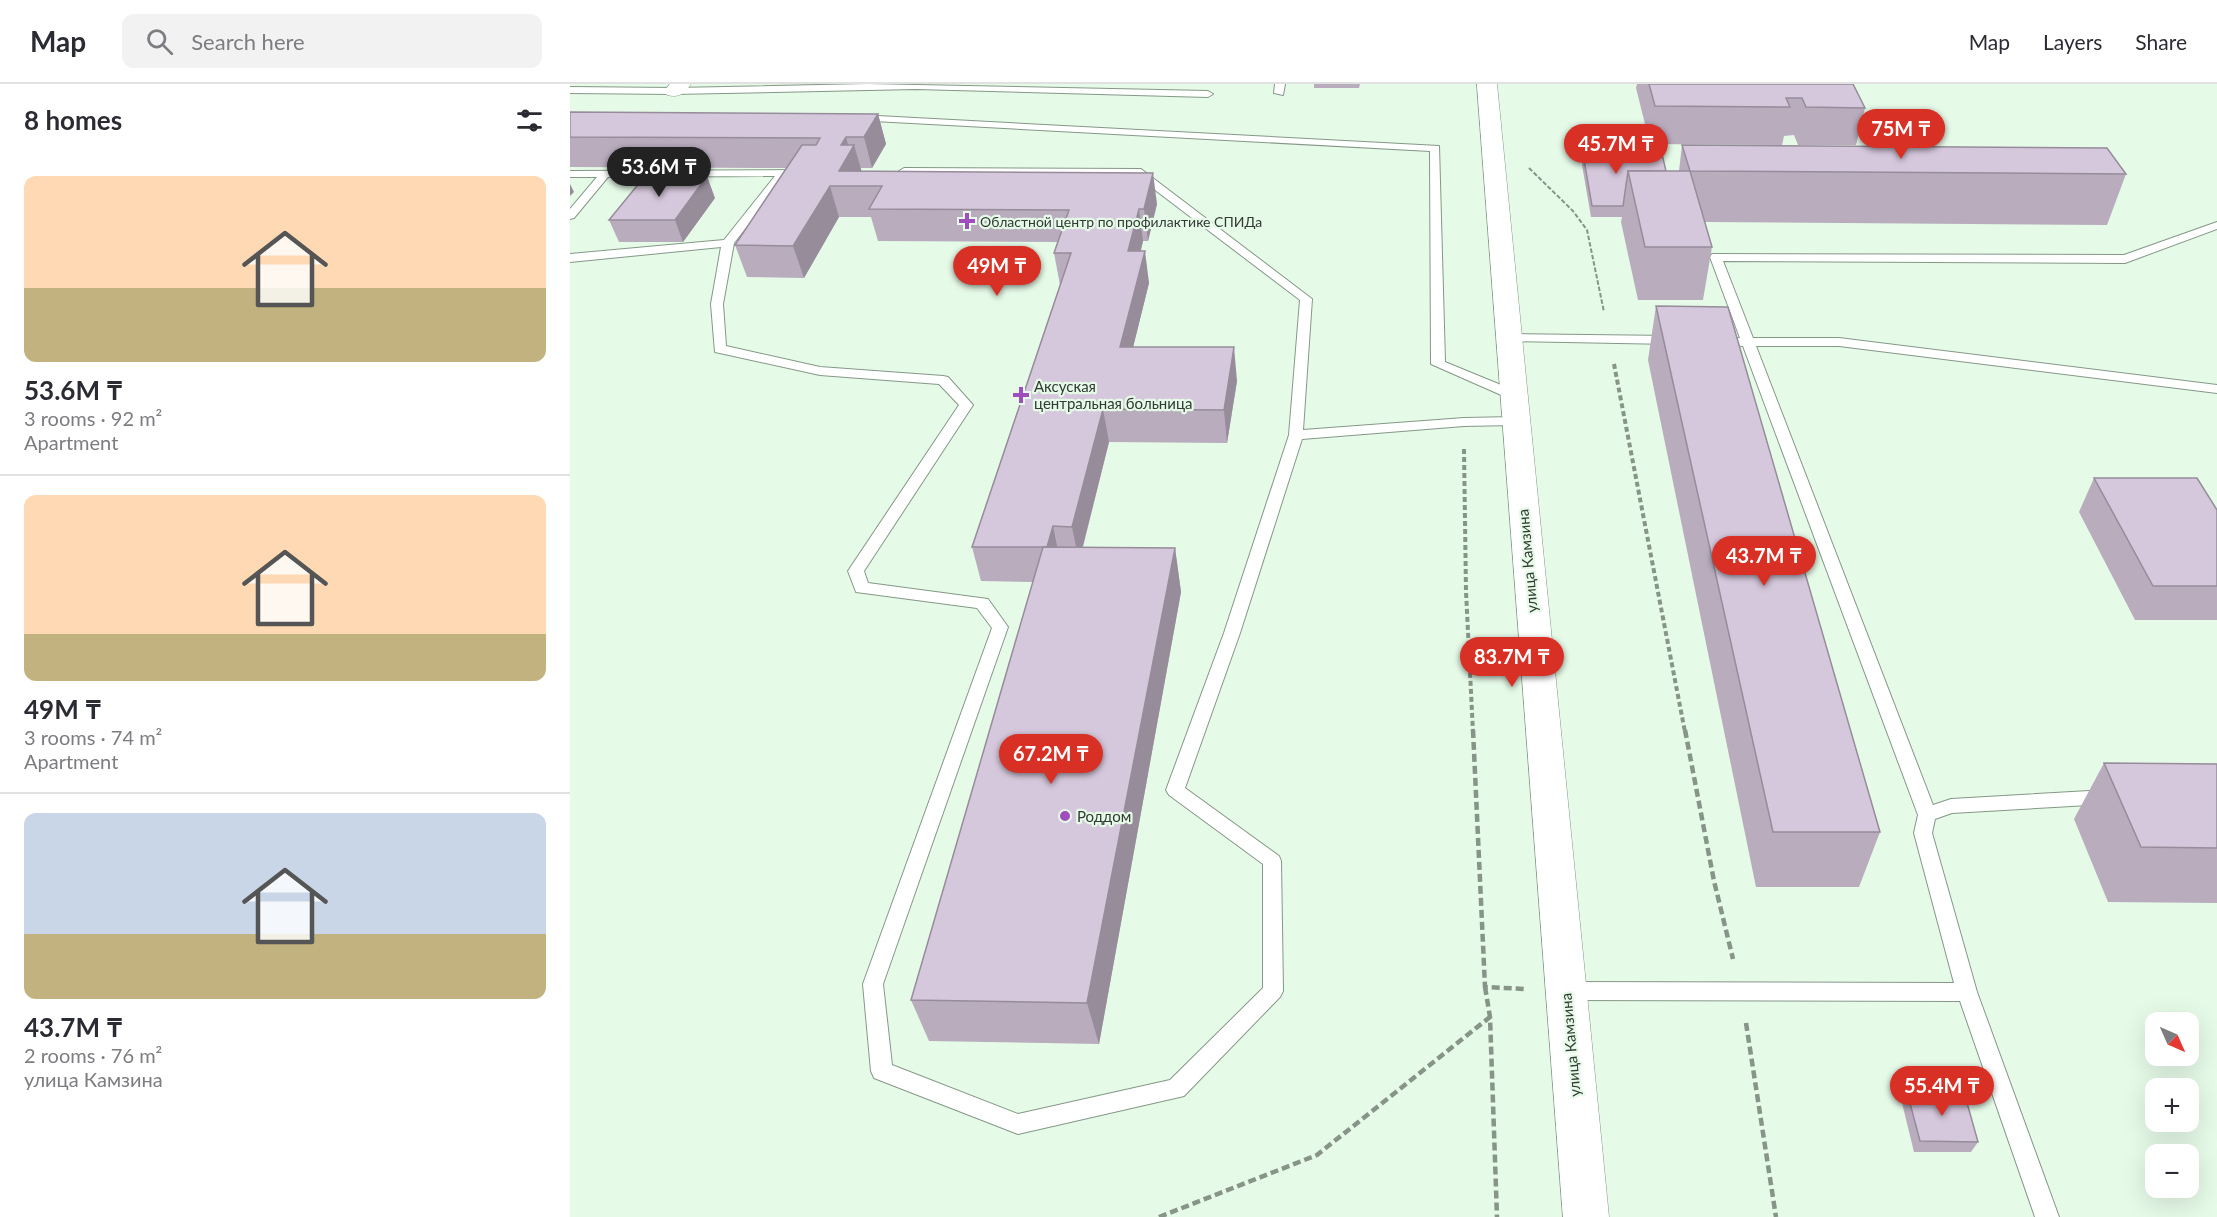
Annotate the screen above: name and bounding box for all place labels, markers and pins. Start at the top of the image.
pin: 75M ₸ [1859,109,1943,160]
pin: 45.7M ₸ [1561,124,1671,175]
pin: 53.6M ₸ [604,147,714,198]
marker: Областной центр по профилактике СПИДа [958,212,976,230]
place label: Областной центр по профилактике СПИДа [980,213,1262,230]
pin: 49M ₸ [955,246,1039,297]
place label: Аксуская центральная больница [1034,377,1192,412]
marker: Аксуская центральная больница [1012,386,1030,404]
pin: 43.7M ₸ [1709,536,1819,587]
pin: 83.7M ₸ [1457,637,1567,688]
pin: 67.2M ₸ [996,734,1106,785]
place label: Роддом [1077,807,1131,825]
marker: Роддом [1058,809,1072,823]
pin: 55.4M ₸ [1887,1066,1997,1117]

